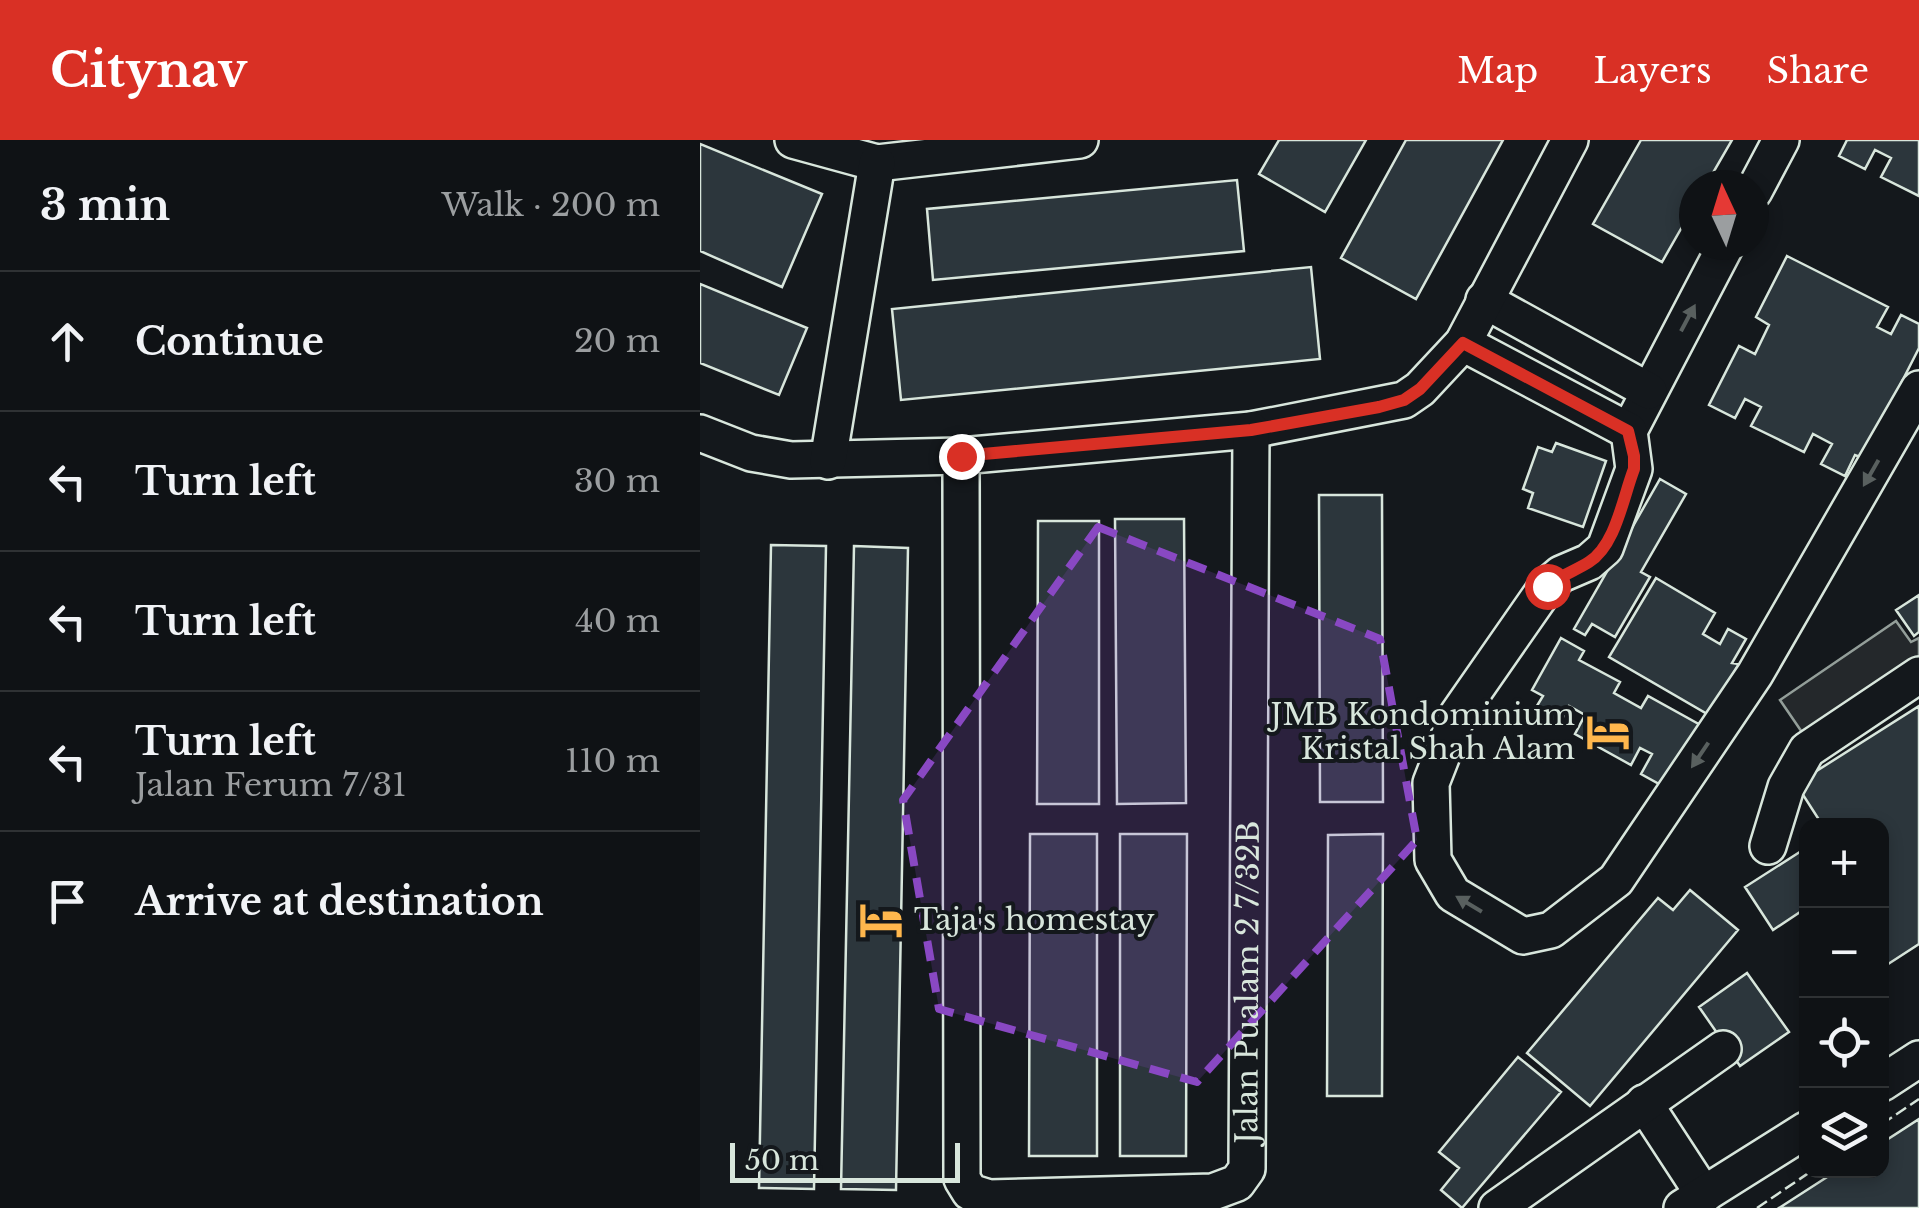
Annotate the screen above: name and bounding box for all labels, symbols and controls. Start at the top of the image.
text: Citynav [50,40,247,100]
text: Map [1457,49,1538,92]
text: Layers [1593,49,1712,92]
text: Share [1767,49,1869,92]
north arrow [1679,170,1769,260]
text: 3 min [40,179,170,231]
text: Walk · 200 m [441,185,660,225]
one-way arrow [1679,303,1696,332]
icon: ahead [40,314,95,369]
text: Continue [135,318,324,365]
text: 20 m [574,321,660,361]
route end [939,434,985,480]
icon: left [40,454,95,509]
text: Turn left [135,458,316,505]
one-way arrow [1862,459,1880,487]
text: 30 m [574,461,660,501]
route start [1525,564,1571,610]
icon: left [40,594,95,649]
text: Turn left [135,598,316,645]
text: 40 m [575,601,660,641]
place label: JMB Kondominium Kristal Shah Alam [1267,696,1575,767]
hotel icon: JMB Kondominium Kristal Shah Alam [1584,708,1632,756]
text: Turn left [135,718,316,765]
icon: left [40,734,95,789]
text: 110 m [565,741,660,781]
one-way arrow [1692,741,1710,768]
text: Jalan Ferum 7/31 [135,765,406,805]
map controls [1799,818,1889,1178]
button: + [1799,818,1889,908]
street label: Jalan Pualam 2 7/32B [1228,820,1267,1148]
icon: arrive [40,874,95,929]
text: Arrive at destination [135,878,544,925]
hotel icon: Taja's homestay [857,896,905,944]
one-way arrow [1455,896,1483,913]
place label: Taja's homestay [914,901,1155,938]
button: − [1799,908,1889,998]
button: locate [1799,998,1889,1088]
button: layers [1799,1088,1889,1178]
scale bar [730,1138,960,1182]
text: 50 m [745,1143,819,1178]

